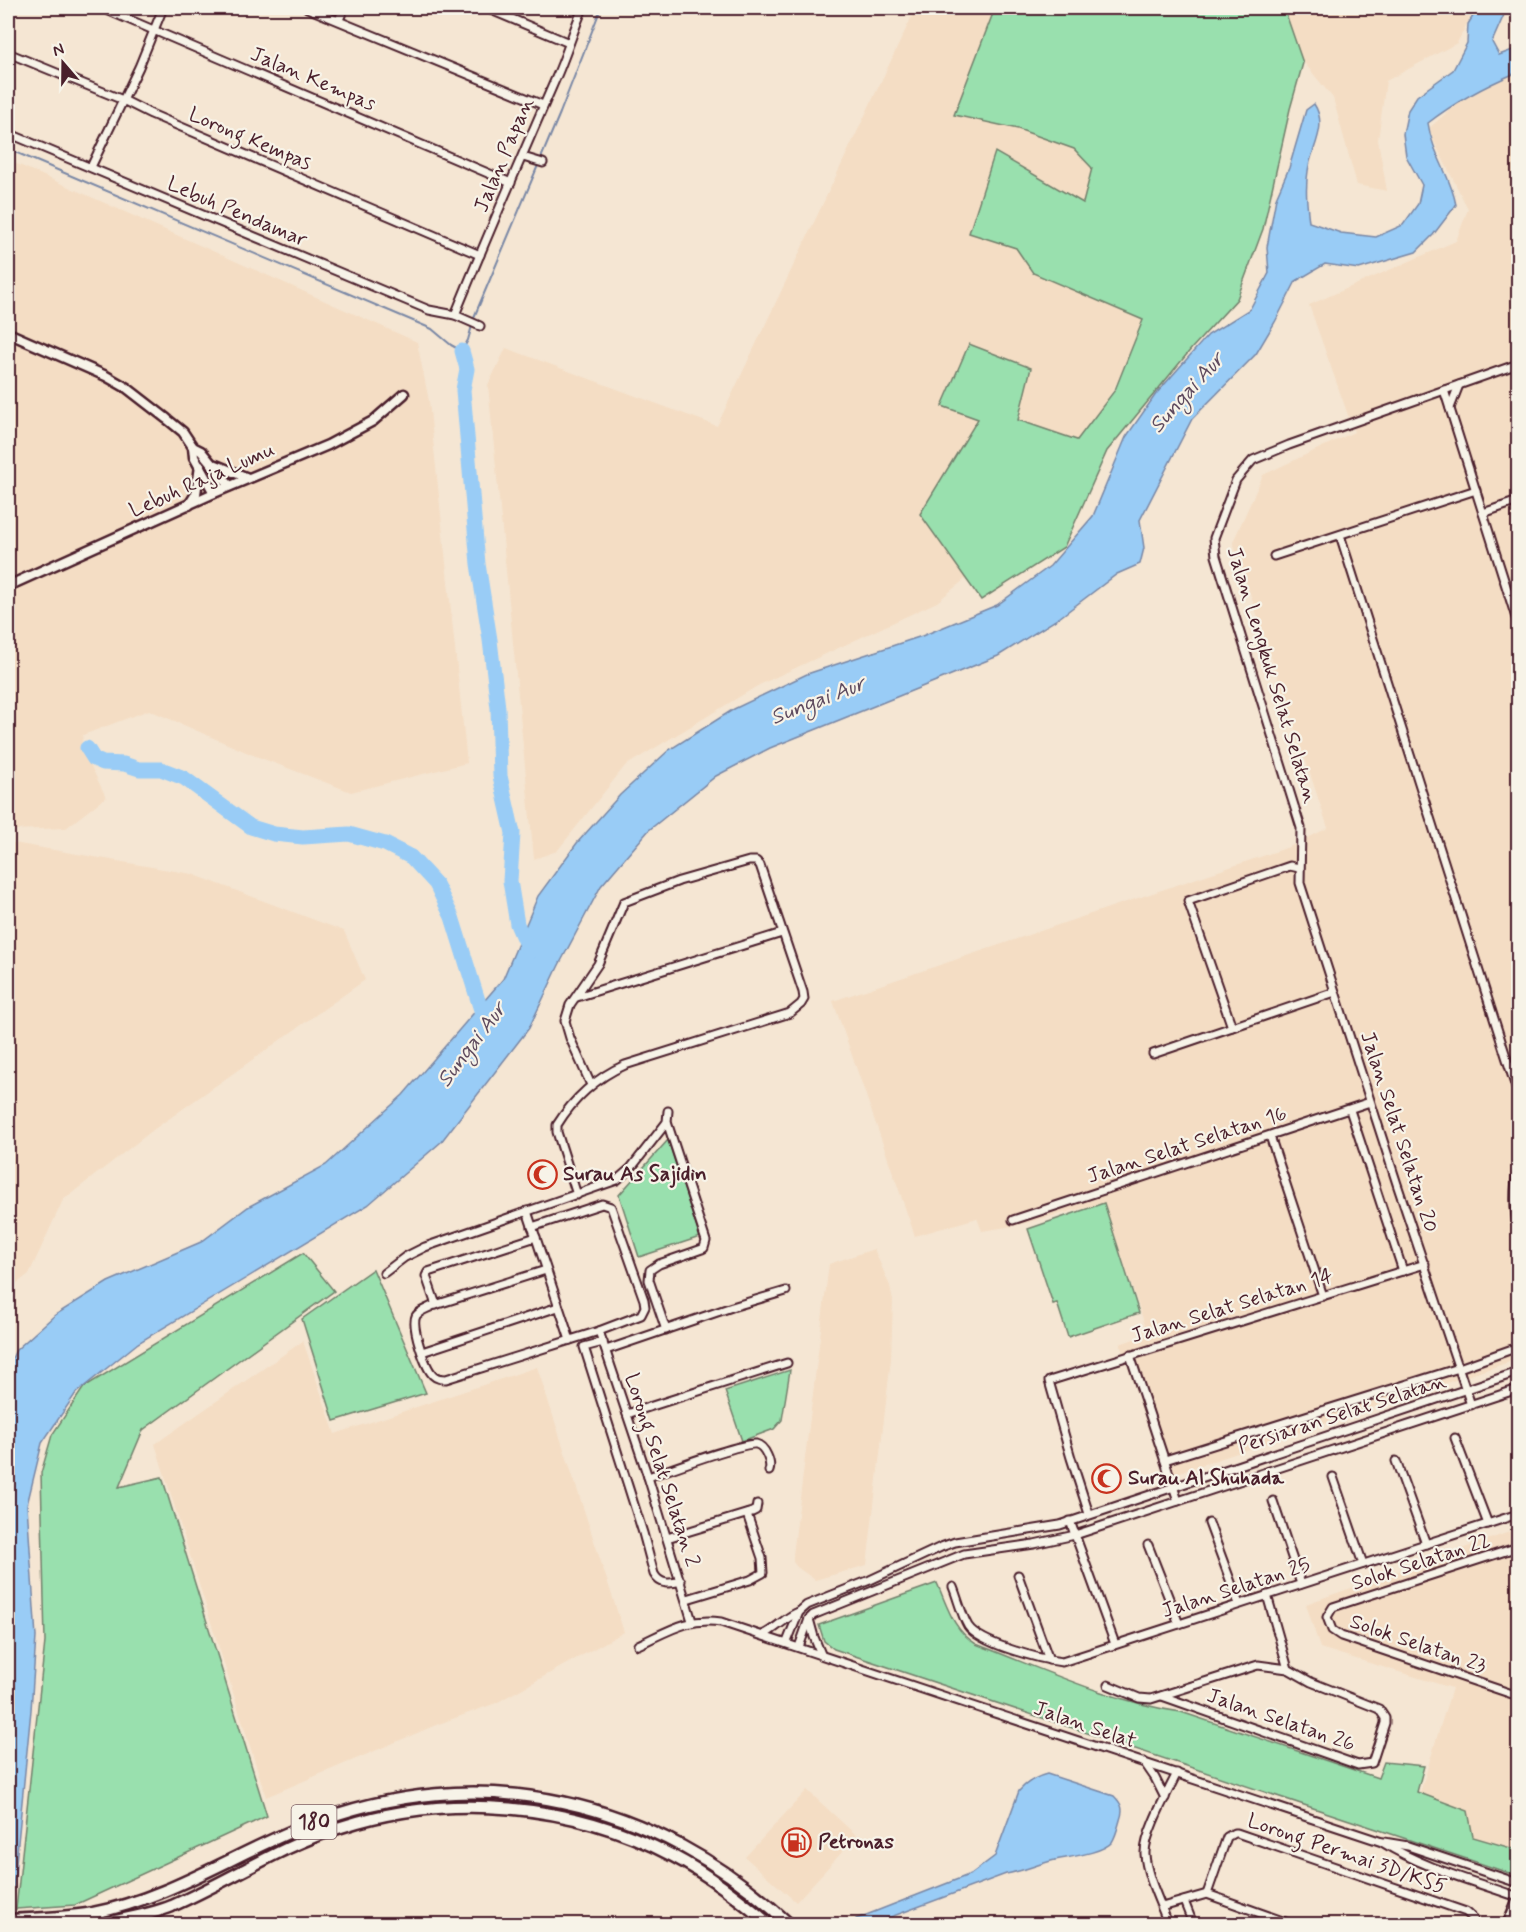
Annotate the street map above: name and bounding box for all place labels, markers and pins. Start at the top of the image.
mosque icon: Surau As Sajidin [526,1158,558,1190]
place label: Surau As Sajidin [563,1160,707,1188]
mosque icon: Surau Al Shuhada [1091,1462,1123,1494]
place label: Surau Al Shuhada [1128,1464,1285,1492]
fuel station icon: Petronas [781,1826,813,1858]
place label: Petronas [818,1828,895,1856]

